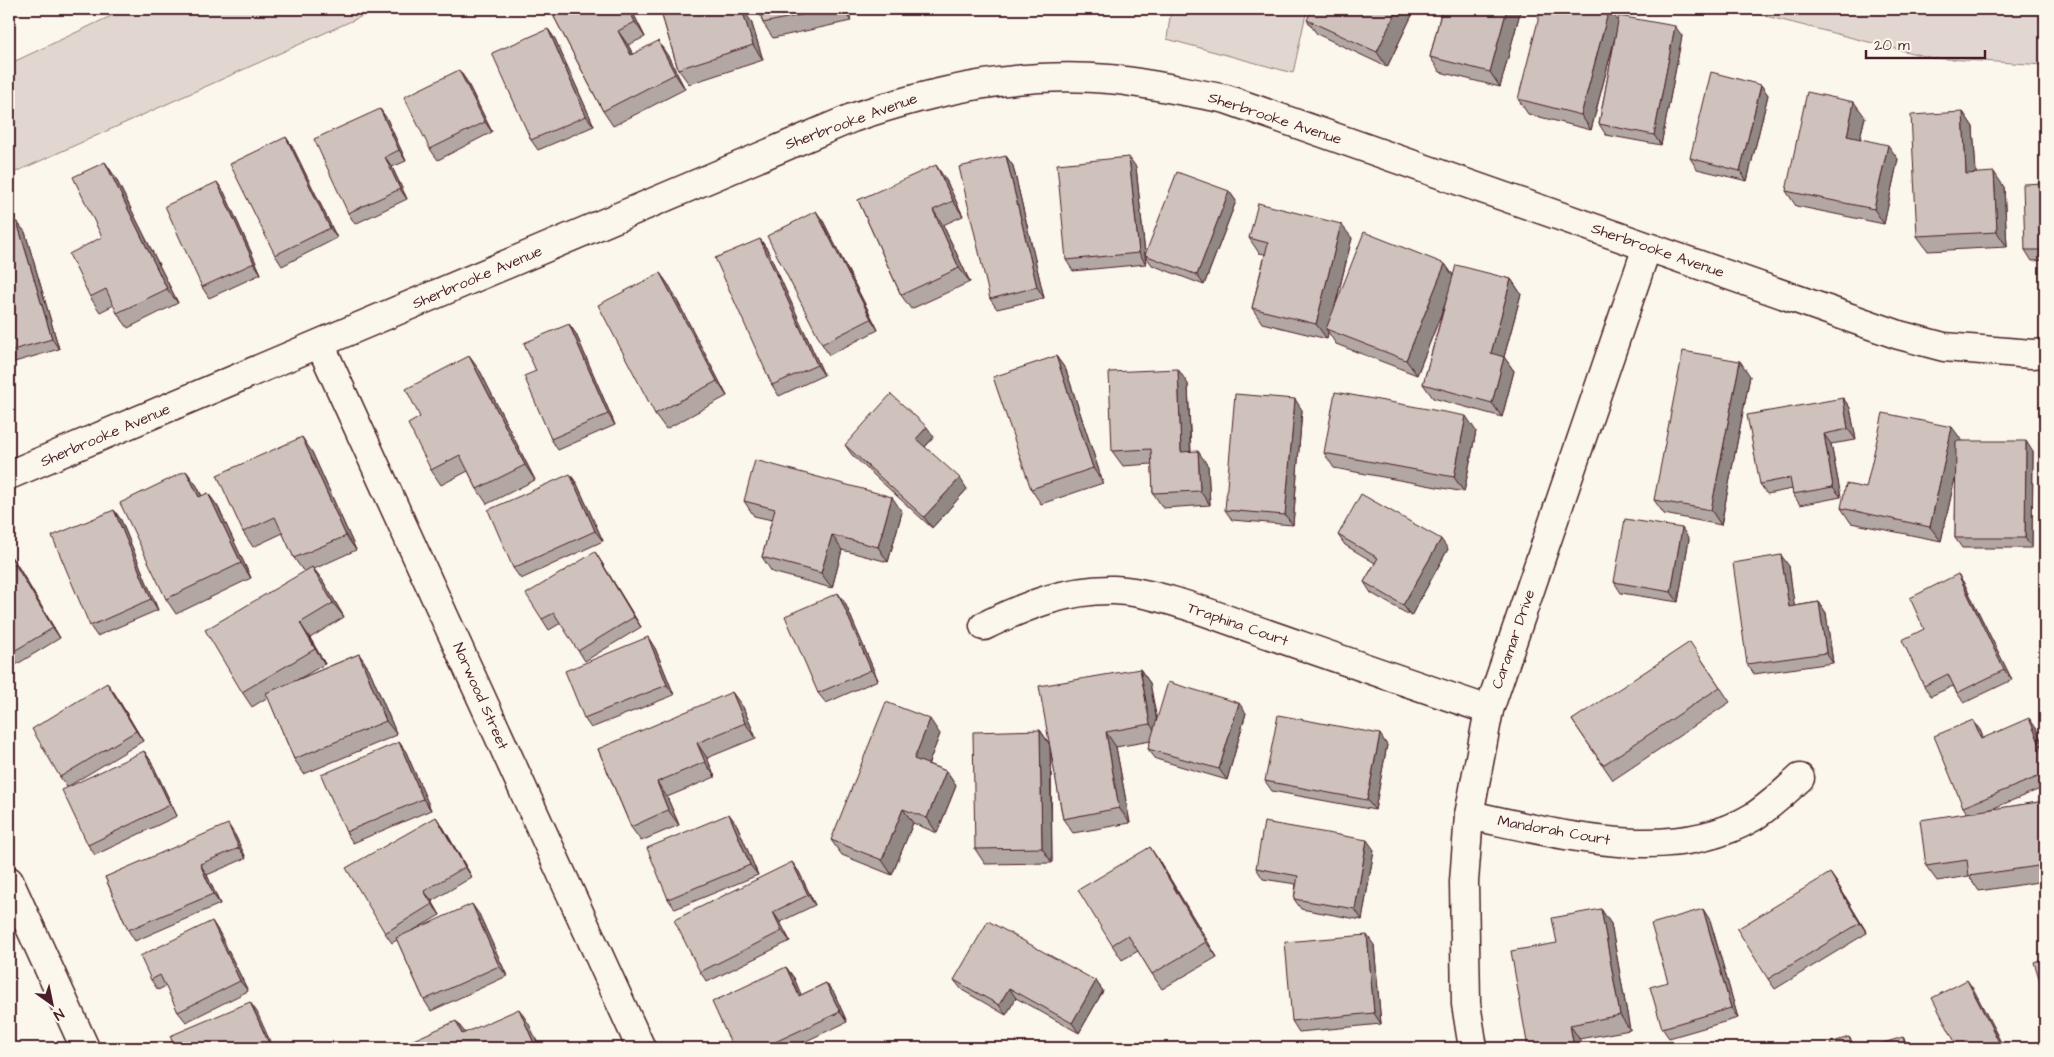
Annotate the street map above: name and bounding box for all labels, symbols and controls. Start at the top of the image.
scale bar [1866,28,1985,60]
text: 20 m [1874,35,1910,56]
street label: Sherbrooke Avenue [1205,87,1344,150]
street label: Sherbrooke Avenue [782,88,920,155]
street label: Sherbrooke Avenue [1589,218,1727,283]
street label: Sherbrooke Avenue [409,241,545,314]
street label: Sherbrooke Avenue [37,399,173,472]
street label: Caramar Drive [1487,587,1540,692]
street label: Traphina Court [1185,597,1291,652]
street label: Norwood Street [448,639,514,753]
street label: Mandorah Court [1496,810,1612,851]
north arrow [28,980,78,1030]
text: N [49,1003,68,1025]

